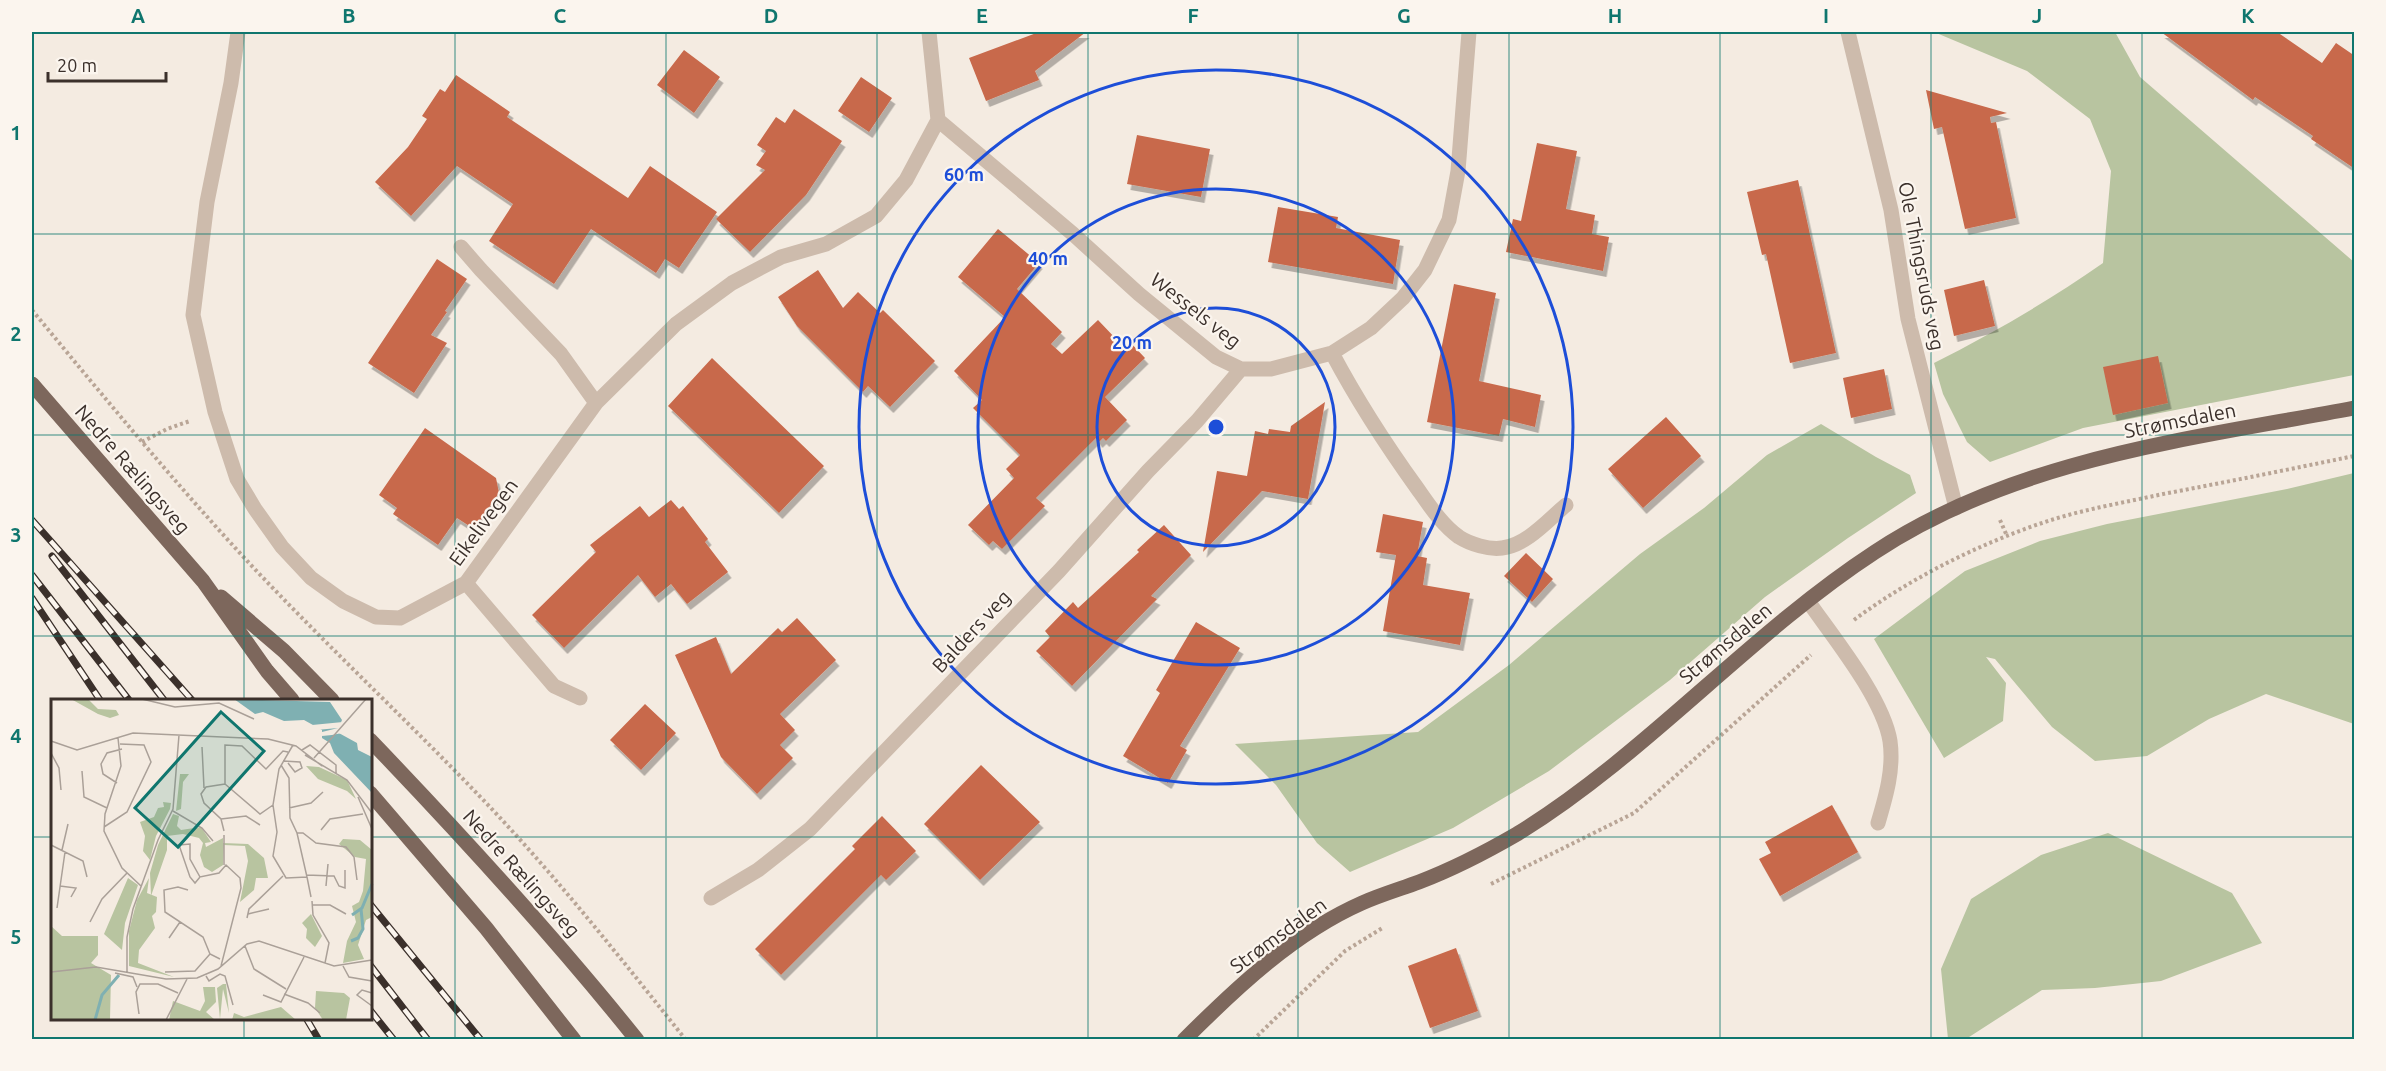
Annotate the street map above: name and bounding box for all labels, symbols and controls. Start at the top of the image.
text: A [131,4,145,27]
text: B [342,4,356,27]
text: C [554,4,567,27]
text: D [764,4,778,27]
text: E [976,4,988,27]
text: F [1187,4,1199,27]
text: G [1397,4,1411,27]
text: H [1608,4,1622,27]
text: I [1823,4,1829,27]
text: J [2032,4,2042,27]
text: K [2241,4,2255,27]
scale bar [48,45,166,83]
text: 20 m [57,55,97,75]
text: 1 [10,121,22,144]
text: 60 m [944,164,984,184]
street label: Ole Thingsruds veg [1894,180,1950,352]
text: 40 m [1028,248,1068,268]
street label: Wessels veg [1146,268,1246,352]
text: 2 [10,322,22,345]
text: 20 m [1112,332,1152,352]
street label: Strømsdalen [2122,398,2238,442]
street label: Nedre Rælingsveg [71,400,195,538]
centre of rings [1206,417,1226,437]
street label: Eikelivegen [444,474,522,570]
text: 3 [10,523,22,546]
street label: Balders veg [927,585,1015,677]
street label: Strømsdalen [1674,598,1776,688]
inset map [51,699,372,1020]
text: 4 [10,724,22,747]
street label: Nedre Rælingsveg [459,804,585,942]
street label: Strømsdalen [1225,892,1331,978]
text: 5 [10,925,22,948]

